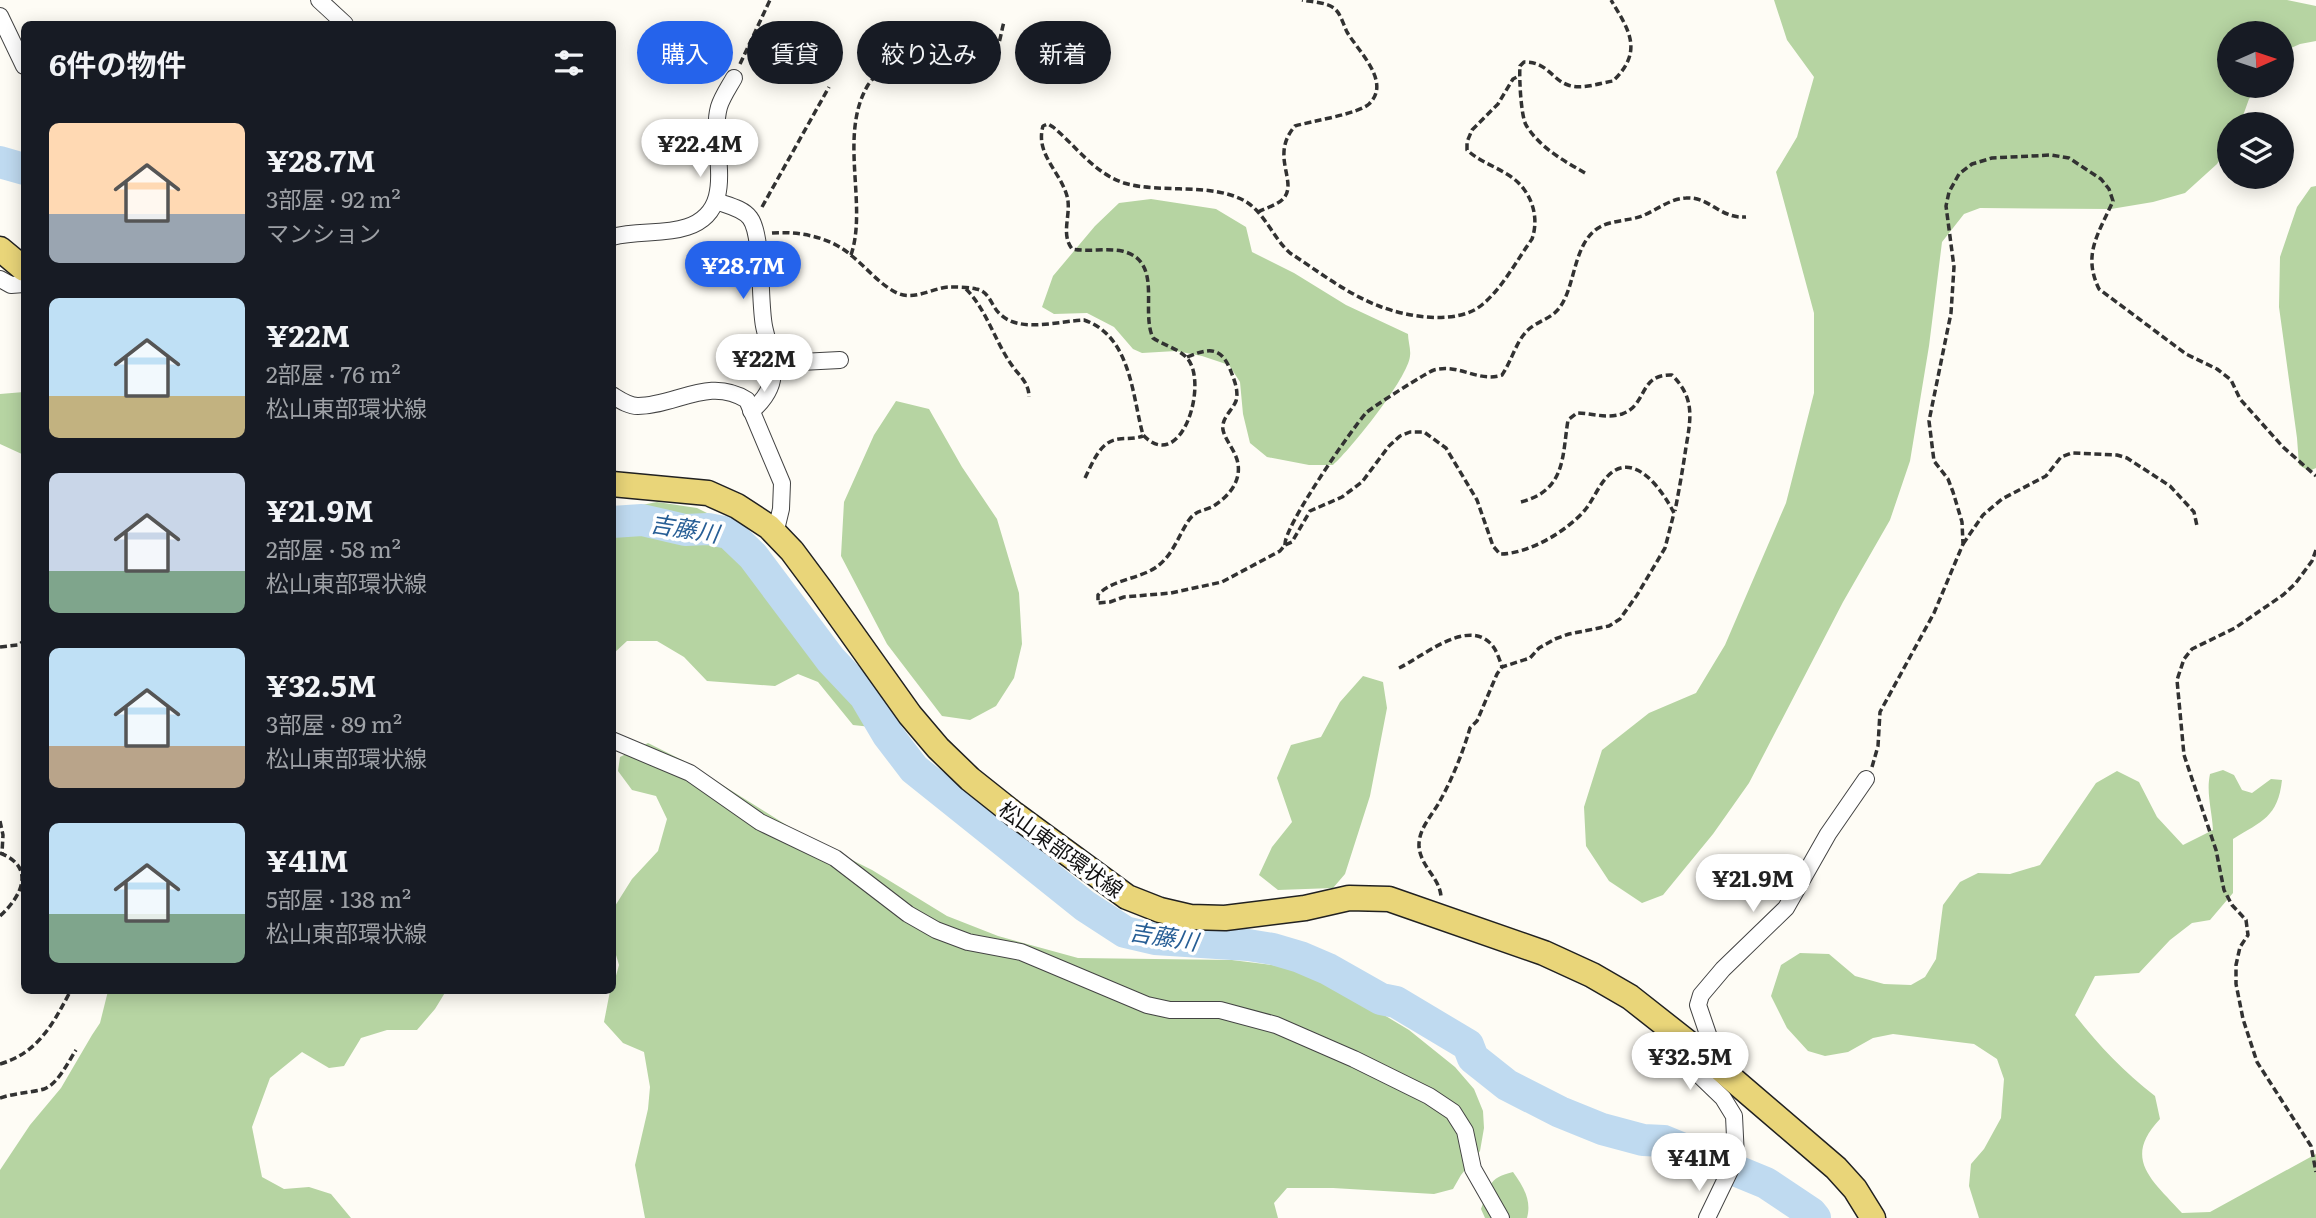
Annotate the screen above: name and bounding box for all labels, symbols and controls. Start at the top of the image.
chip: 購入 [637,21,733,84]
chip: 賃貸 [747,21,843,84]
chip: 絞り込み [857,21,1001,84]
chip: 新着 [1015,21,1111,84]
north arrow [2217,21,2294,98]
map controls [2217,21,2294,189]
text: 6件の物件 [49,41,187,85]
icon: filters [550,44,588,82]
button: layers [2217,112,2294,189]
pin: ¥22.4M [643,120,757,179]
text: ¥22.4M [657,125,743,159]
text: ¥28.7M [266,137,376,181]
icon: home [105,151,189,235]
text: 3部屋 · 92 m² [266,181,401,215]
text: マンション [266,215,381,249]
pin: ¥28.7M [686,242,800,301]
text: ¥28.7M [701,247,785,281]
text: ¥22M [266,312,350,356]
icon: home [105,326,189,410]
pin: ¥22M [723,334,805,394]
text: ¥22M [732,340,796,374]
text: 2部屋 · 76 m² [266,356,401,390]
text: 松山東部環状線 [266,390,427,424]
text: ¥21.9M [266,487,374,531]
icon: home [105,501,189,585]
water label: 吉藤川 [648,505,725,550]
text: 2部屋 · 58 m² [266,531,401,565]
text: 松山東部環状線 [266,565,427,599]
text: ¥32.5M [266,662,377,706]
icon: home [105,676,189,760]
text: 3部屋 · 89 m² [266,706,402,740]
text: 松山東部環状線 [266,740,427,774]
street label: 松山東部環状線 [993,792,1131,904]
text: ¥41M [266,837,349,881]
icon: home [105,851,189,935]
pin: ¥21.9M [1696,855,1810,914]
text: ¥21.9M [1712,860,1794,894]
text: 5部屋 · 138 m² [266,881,411,915]
water label: 吉藤川 [1127,913,1204,958]
text: 松山東部環状線 [266,915,427,949]
pin: ¥32.5M [1633,1032,1747,1092]
text: ¥32.5M [1648,1038,1732,1072]
pin: ¥41M [1658,1134,1740,1193]
text: ¥41M [1667,1139,1731,1173]

